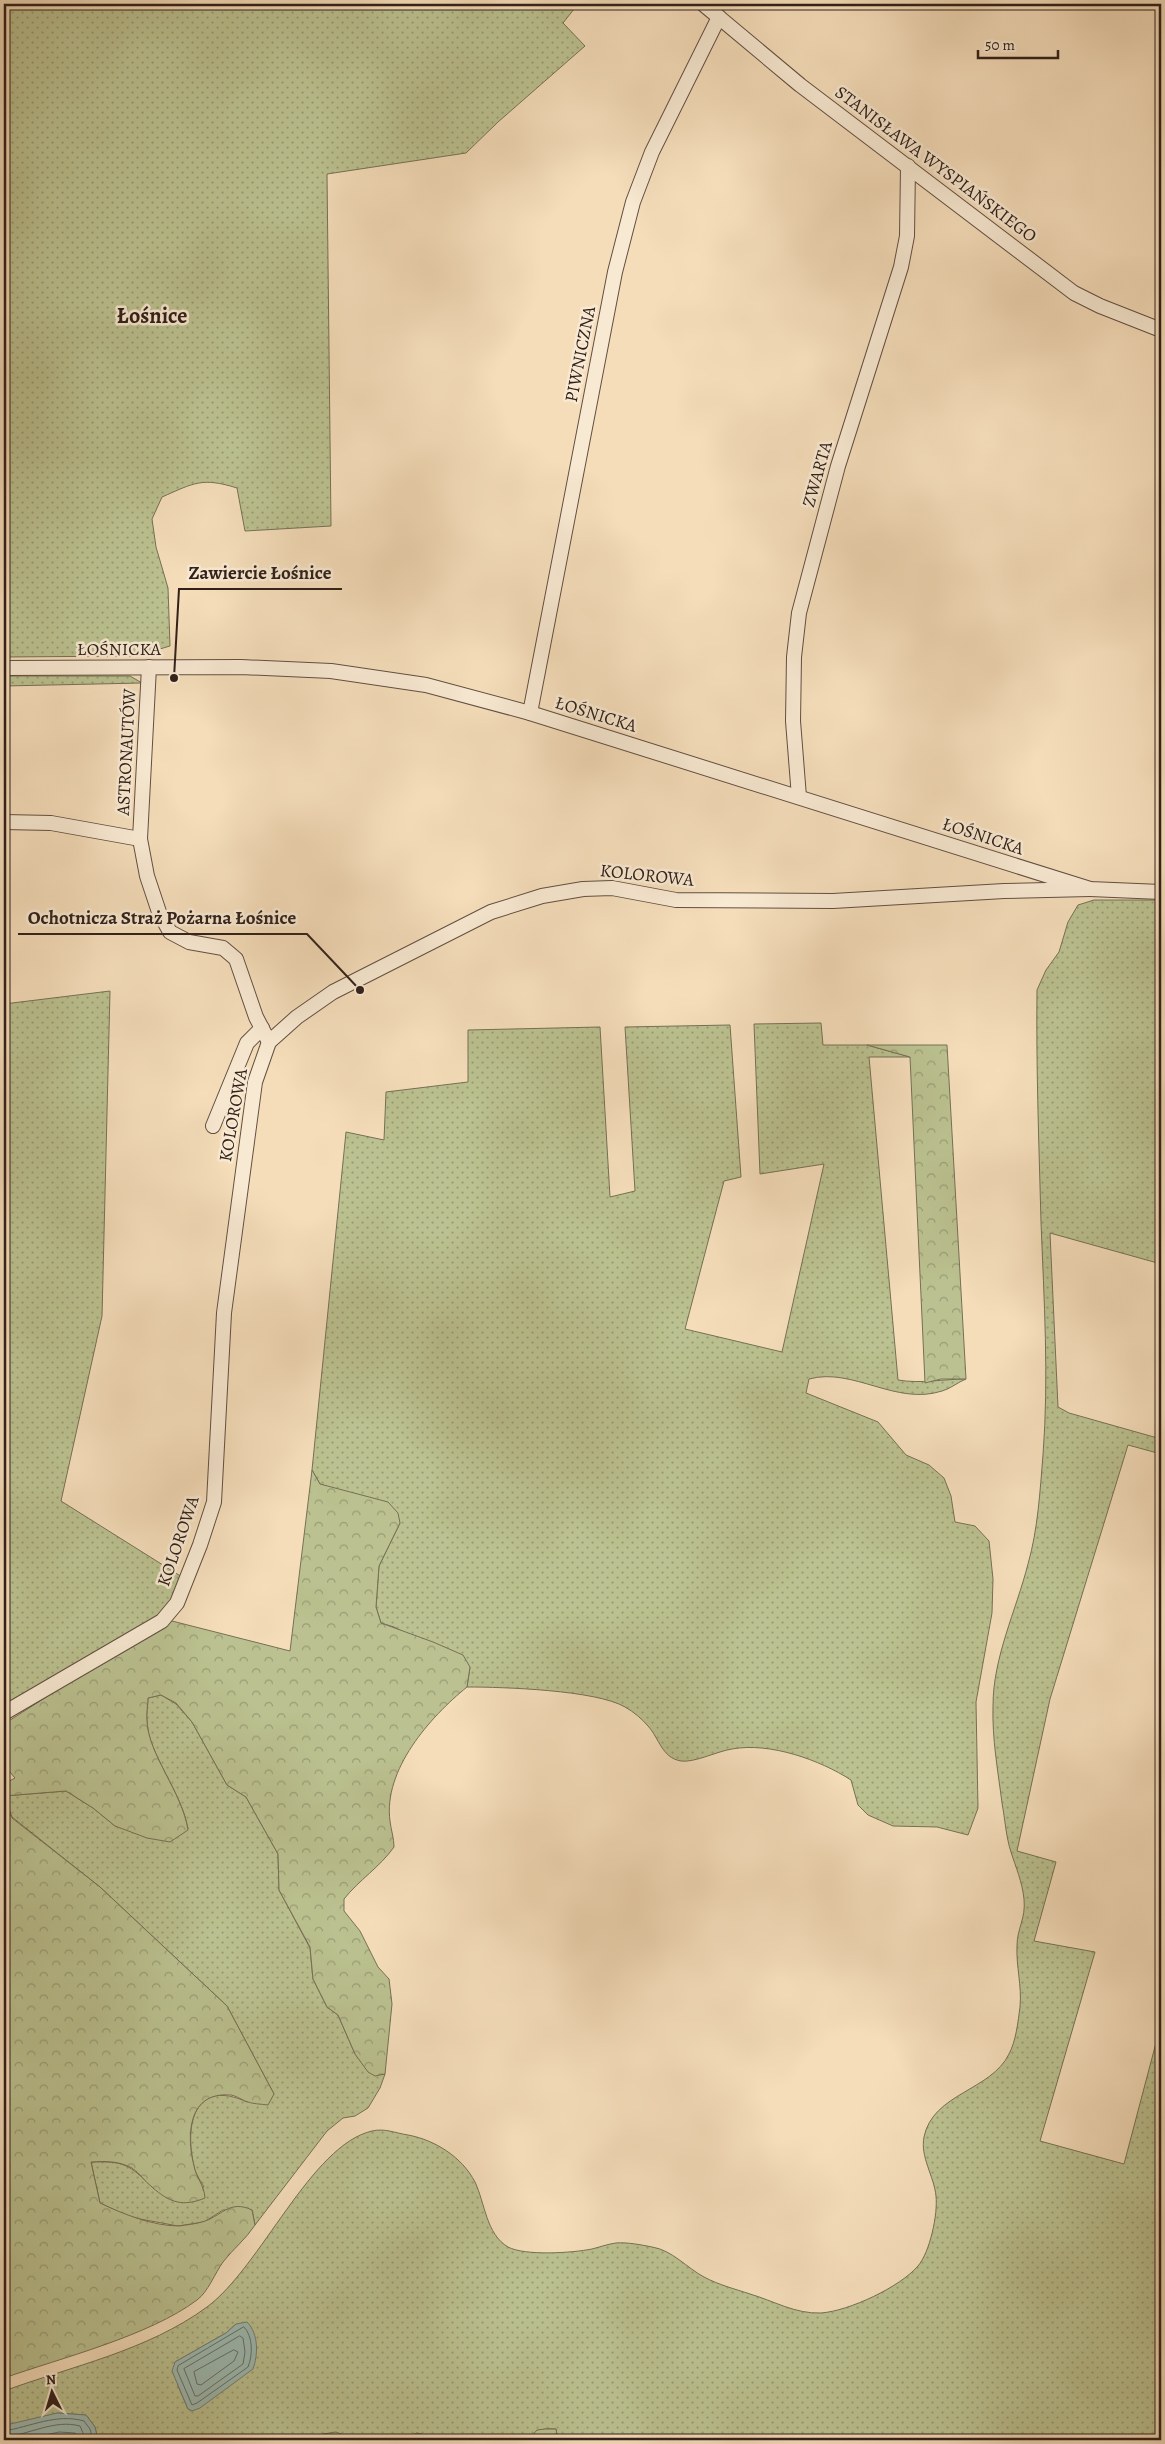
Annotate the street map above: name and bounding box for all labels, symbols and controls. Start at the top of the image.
scale bar [978,28,1058,60]
text: 50 m [985,35,1015,55]
street label: STANISŁAWA WYSPIAŃSKIEGO [830,80,1042,248]
district label: Łośnice [117,301,187,331]
street label: PIWNICZNA [559,303,601,404]
street label: ZWARTA [796,438,838,510]
callout: Zawiercie Łośnice [179,555,342,589]
text: Zawiercie Łośnice [189,560,332,586]
street label: ŁOŚNICKA [77,637,162,661]
street label: ASTRONAUTÓW [111,688,141,817]
street label: ŁOŚNICKA [552,690,640,738]
street label: ŁOŚNICKA [939,812,1027,861]
street label: KOLOROWA [599,858,696,892]
callout: Ochotnicza Straż Pożarna Łośnice [18,900,307,934]
text: Ochotnicza Straż Pożarna Łośnice [28,905,296,931]
street label: KOLOROWA [213,1066,253,1164]
street label: KOLOROWA [151,1492,205,1589]
north arrow [28,2366,78,2416]
text: N [45,2370,57,2389]

